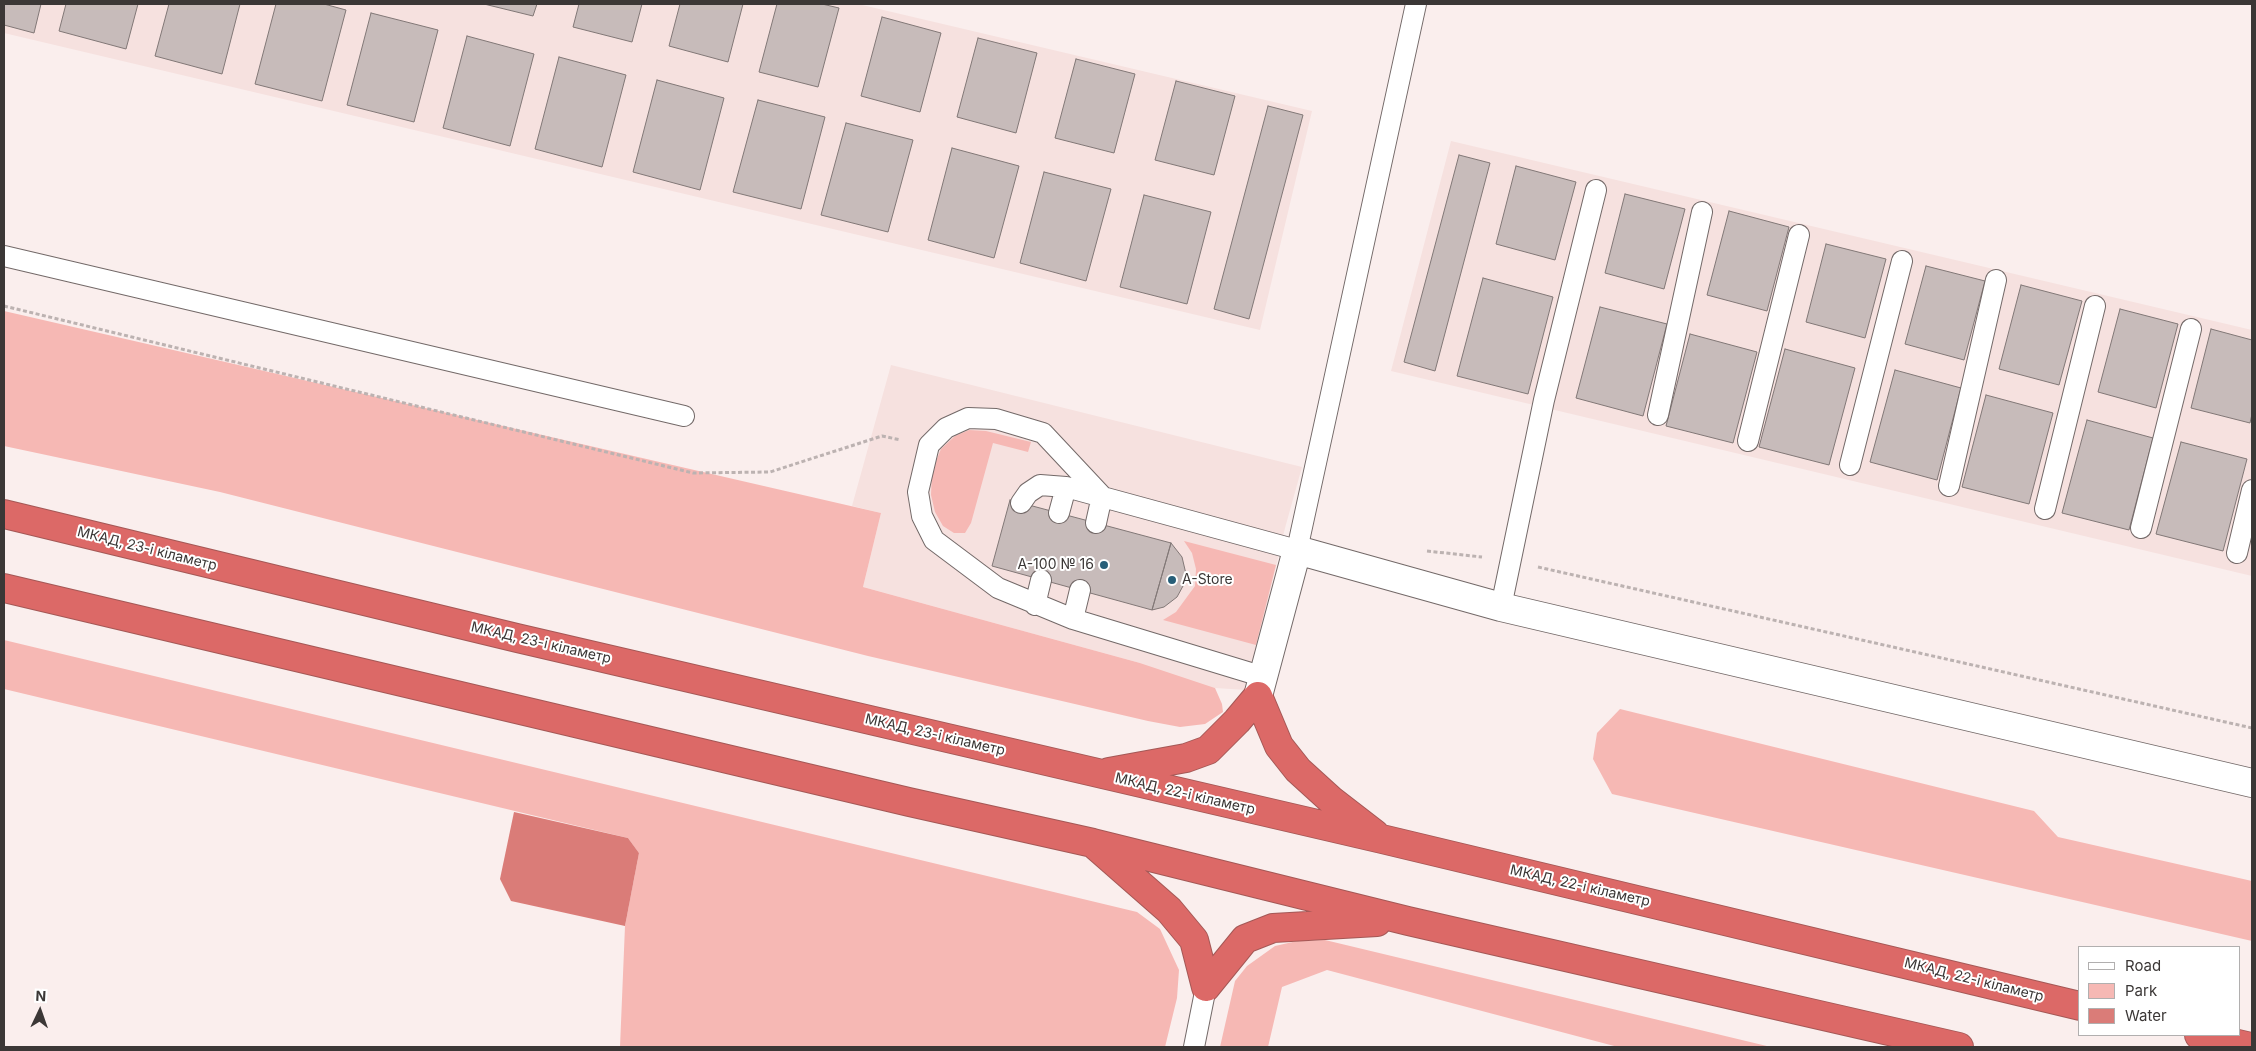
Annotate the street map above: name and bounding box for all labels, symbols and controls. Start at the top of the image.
street label: МКАД, 23-і кіламетр [75,524,219,574]
place label: А-100 № 16 [1017,557,1094,573]
marker: А-100 № 16 [1098,559,1110,571]
place label: A-Store [1182,572,1233,588]
marker: A-Store [1166,574,1178,586]
street label: МКАД, 23-і кіламетр [469,619,613,667]
street label: МКАД, 23-і кіламетр [863,711,1007,759]
street label: МКАД, 22-і кіламетр [1113,770,1257,818]
street label: МКАД, 22-і кіламетр [1508,862,1652,910]
legend [2078,946,2241,1036]
street label: МКАД, 22-і кіламетр [1903,955,2045,1005]
text: Road [2125,956,2161,975]
text: Park [2125,981,2157,1000]
north arrow [15,986,65,1036]
text: N [35,987,47,1004]
text: Water [2125,1006,2167,1025]

